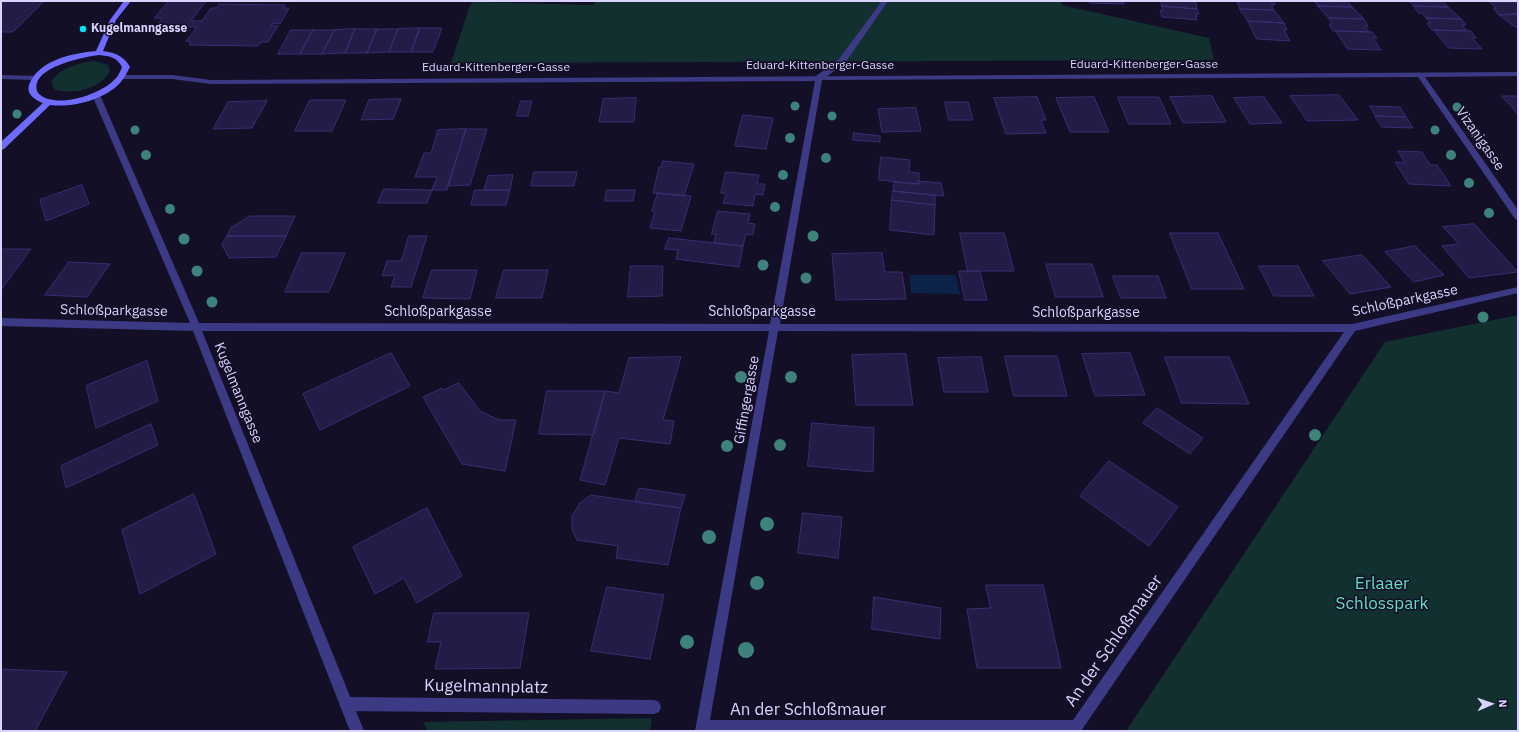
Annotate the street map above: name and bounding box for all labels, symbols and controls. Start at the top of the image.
place label: Kugelmanngasse [91,22,187,36]
marker: Kugelmanngasse [78,24,88,34]
street label: Eduard-Kittenberger-Gasse [1070,58,1218,72]
street label: Eduard-Kittenberger-Gasse [746,59,894,73]
street label: Eduard-Kittenberger-Gasse [422,61,570,75]
street label: Vizanigasse [1452,104,1508,174]
street label: Schloßparkgasse [1351,282,1459,320]
street label: Schloßparkgasse [60,302,168,320]
street label: Schloßparkgasse [384,304,492,320]
street label: Schloßparkgasse [708,304,816,320]
street label: Schloßparkgasse [1032,305,1140,321]
street label: Kugelmanngasse [210,340,266,446]
street label: Giffingergasse [731,354,763,446]
street label: An der Schloßmauer [1061,571,1167,711]
park label: Erlaaer Schlosspark [1336,574,1428,614]
street label: Kugelmannplatz [424,676,548,698]
north arrow [1471,684,1511,724]
text: N [1496,699,1510,708]
street label: An der Schloßmauer [730,700,886,720]

